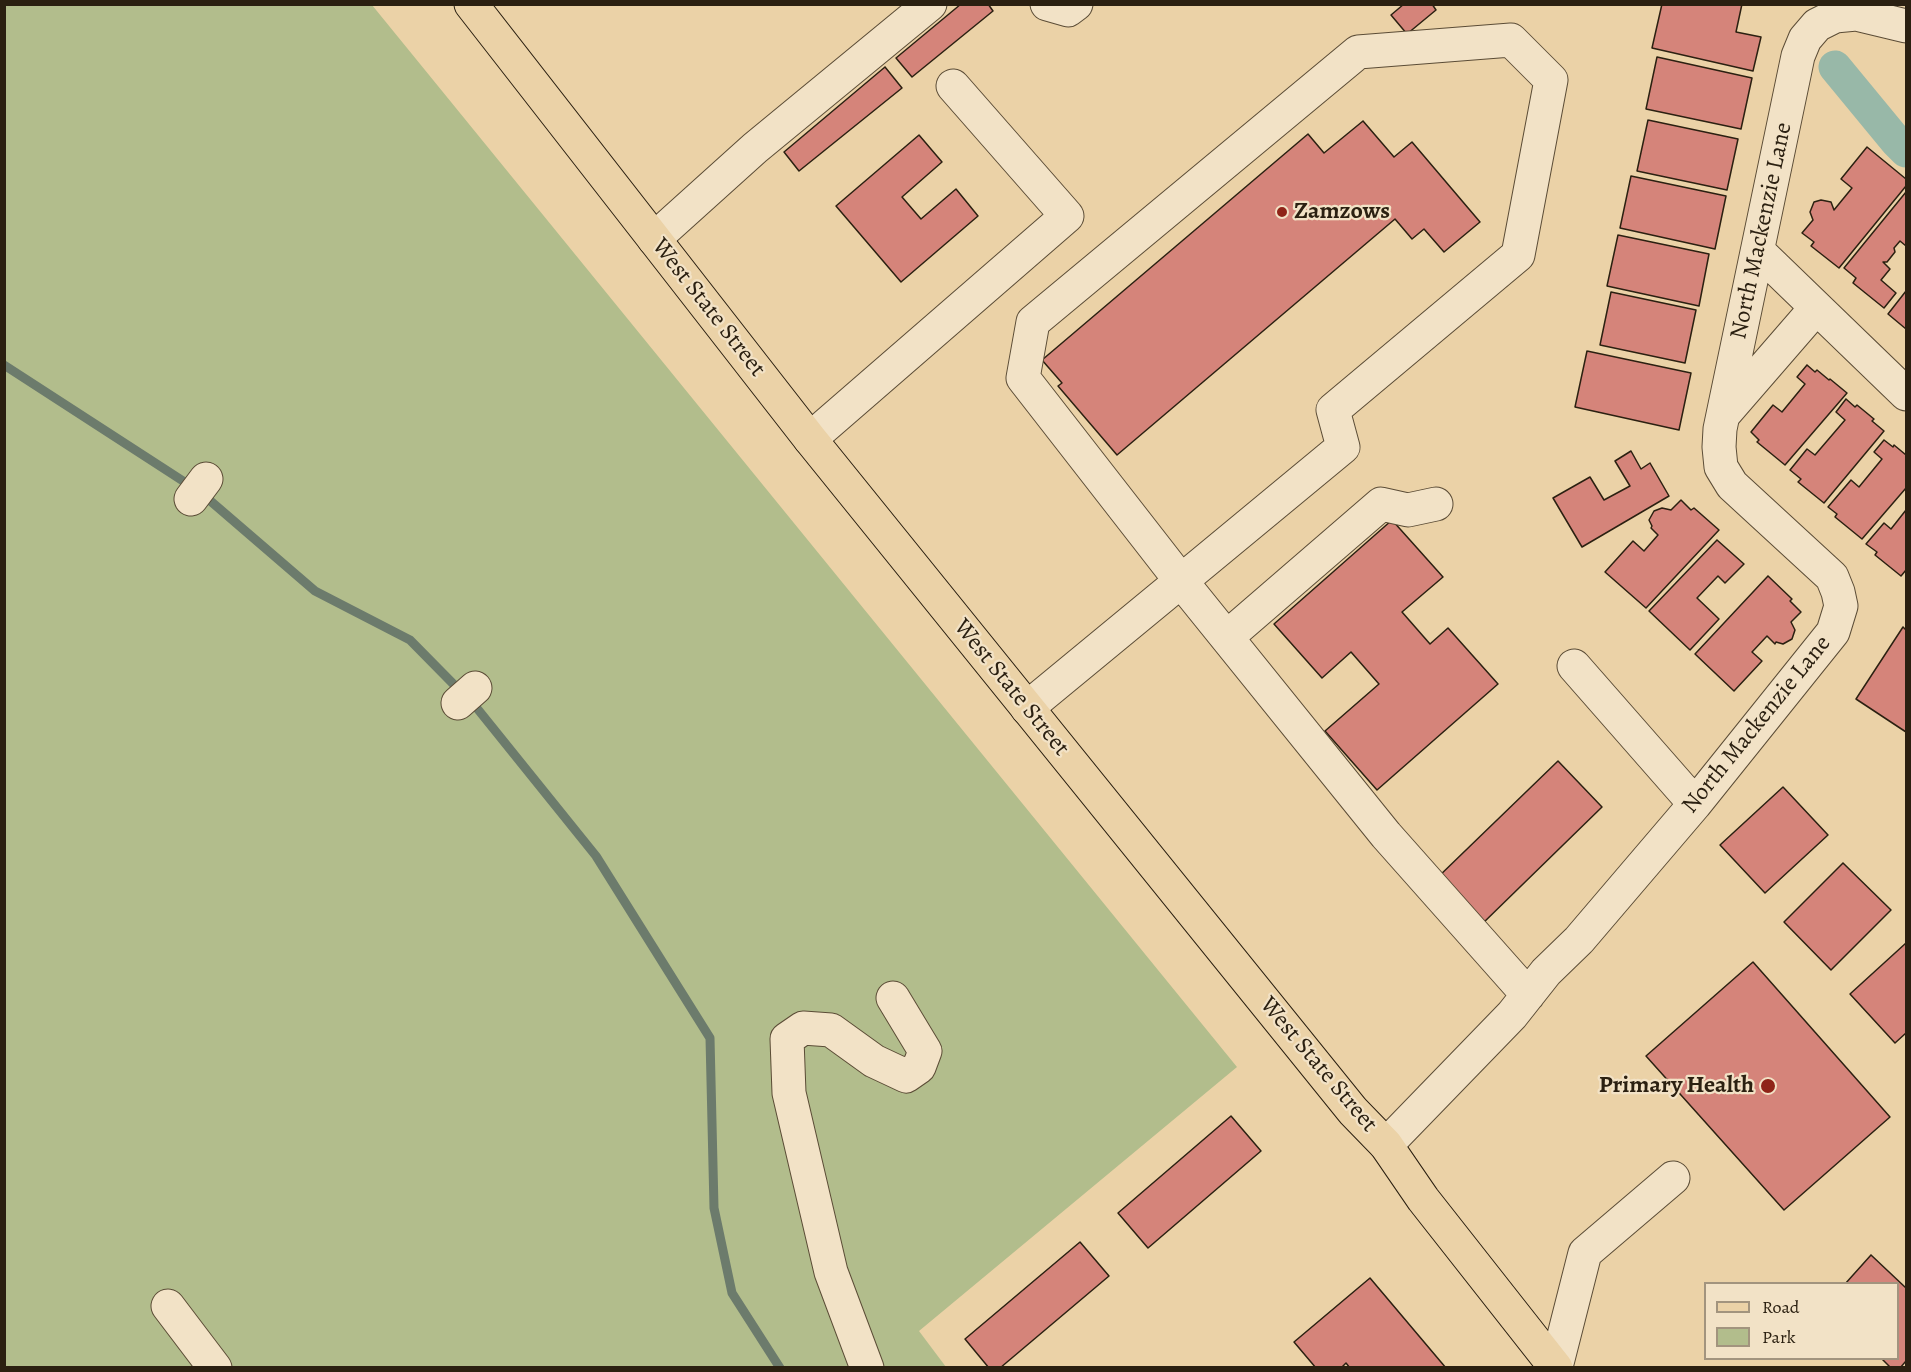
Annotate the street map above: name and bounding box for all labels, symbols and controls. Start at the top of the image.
street label: North Mackenzie Lane [1725,120,1799,342]
place label: Zamzows [1294,198,1390,226]
marker: Zamzows [1275,205,1289,219]
street label: West State Street [645,233,771,383]
street label: West State Street [947,614,1075,762]
street label: North Mackenzie Lane [1676,630,1838,820]
street label: West State Street [1253,991,1383,1139]
place label: Primary Health [1599,1072,1754,1100]
marker: Primary Health [1759,1077,1777,1095]
legend [1704,1282,1899,1360]
text: Road [1762,1295,1799,1319]
text: Park [1762,1325,1796,1349]

